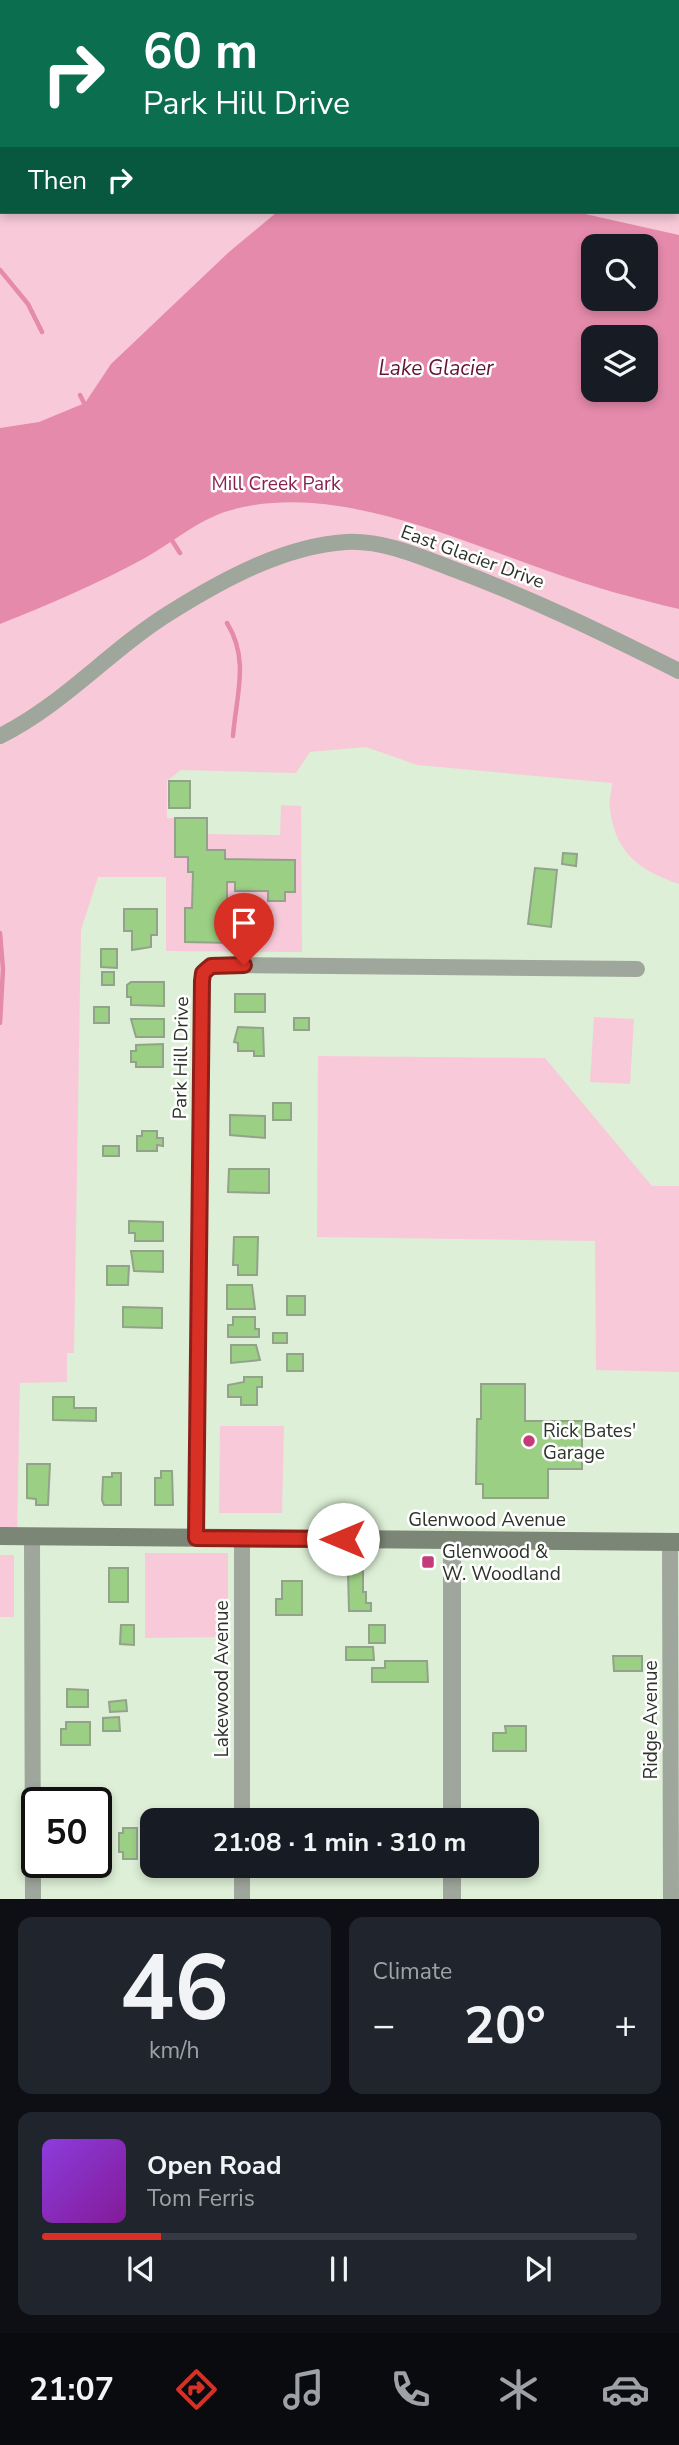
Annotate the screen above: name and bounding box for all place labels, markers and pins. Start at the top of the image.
pin [214,893,274,965]
place label: Rick Bates' Garage [543,1418,636,1466]
marker: Rick Bates' Garage [521,1433,537,1449]
place label: Glenwood & W. Woodland [442,1539,561,1587]
marker: Glenwood & W. Woodland [420,1554,436,1570]

